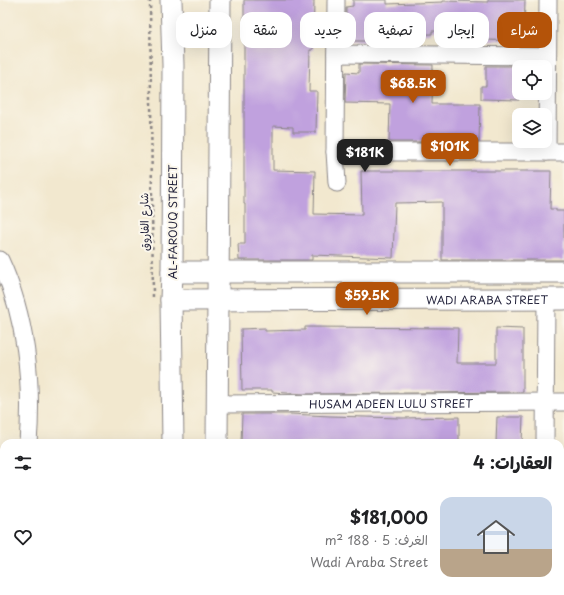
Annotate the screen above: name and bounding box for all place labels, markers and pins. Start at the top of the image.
pin: $68.5K [380,70,446,104]
pin: $101K [422,133,478,167]
pin: $181K [337,139,393,173]
pin: $59.5K [334,282,400,316]

